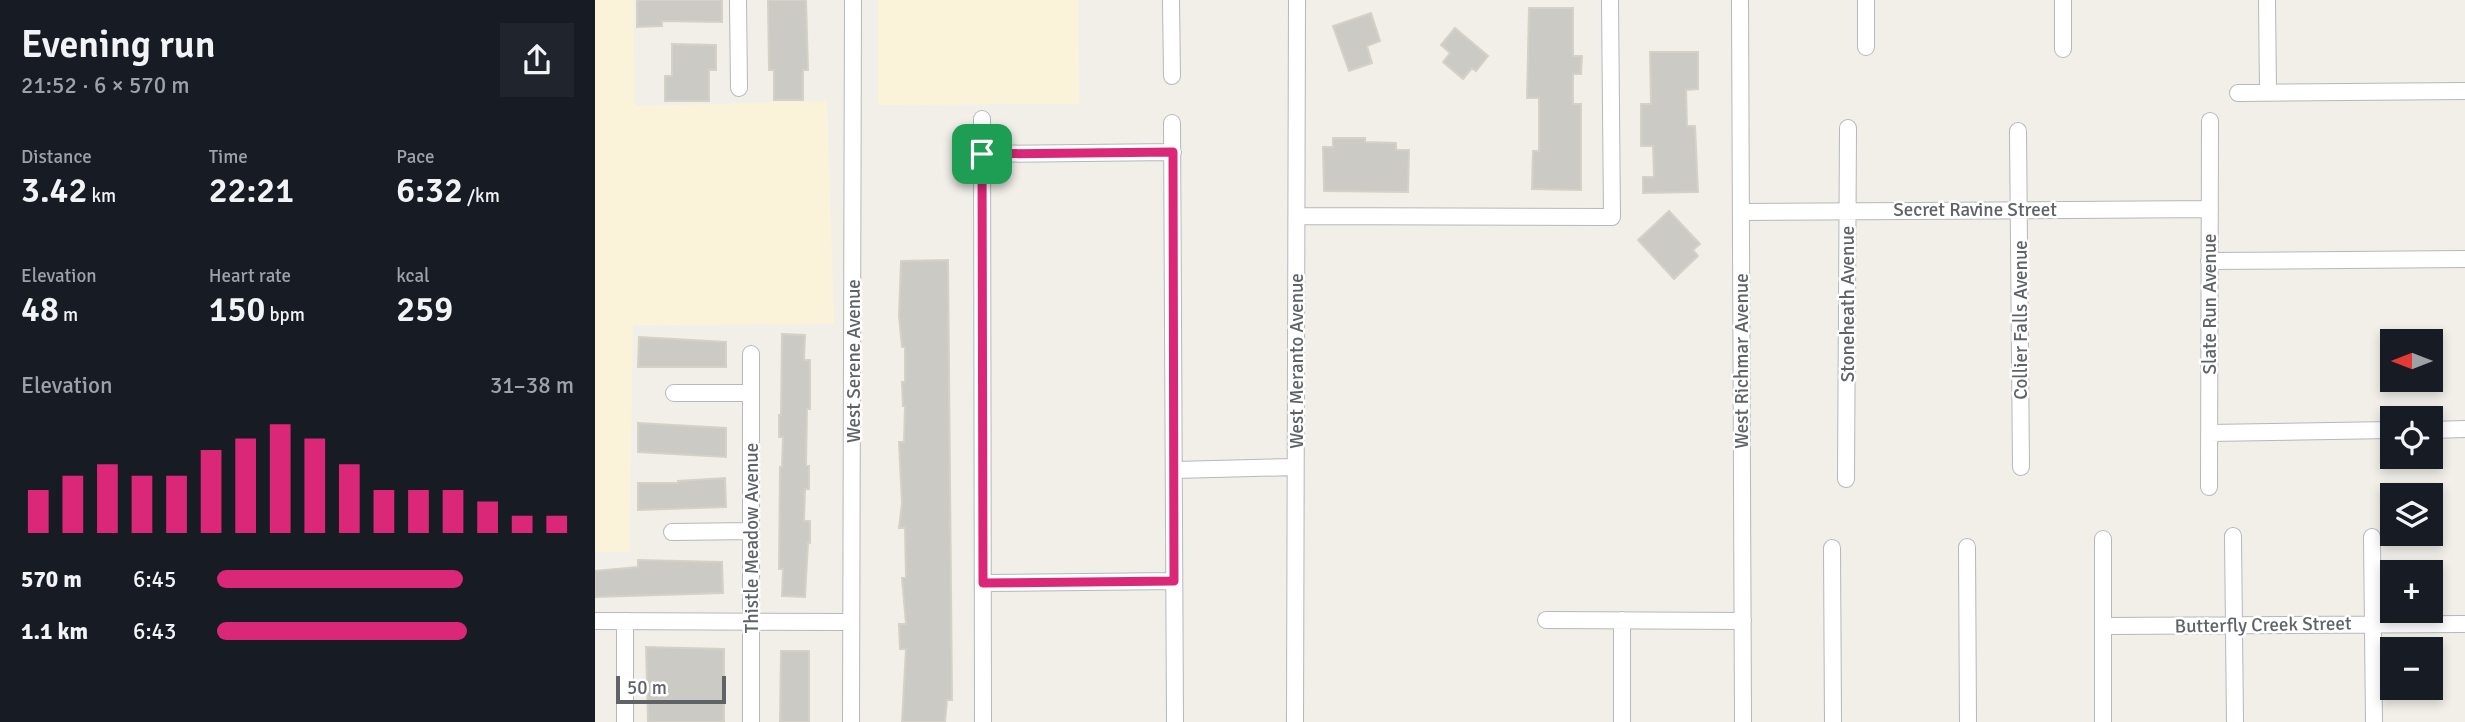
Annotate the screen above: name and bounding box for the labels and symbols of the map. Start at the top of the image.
pin [952,124,1012,184]
street label: Secret Ravine Street [1893,198,2057,222]
street label: Stoneheath Avenue [1836,226,1860,382]
street label: Slate Run Avenue [2198,233,2222,375]
street label: Collier Falls Avenue [2009,240,2033,400]
street label: West Meranto Avenue [1285,273,1309,449]
street label: West Richmar Avenue [1730,273,1754,449]
street label: West Serene Avenue [842,279,866,443]
north arrow [2380,329,2443,392]
street label: Thistle Meadow Avenue [740,443,764,633]
street label: Butterfly Creek Street [2174,611,2352,639]
scale bar [616,673,726,705]

